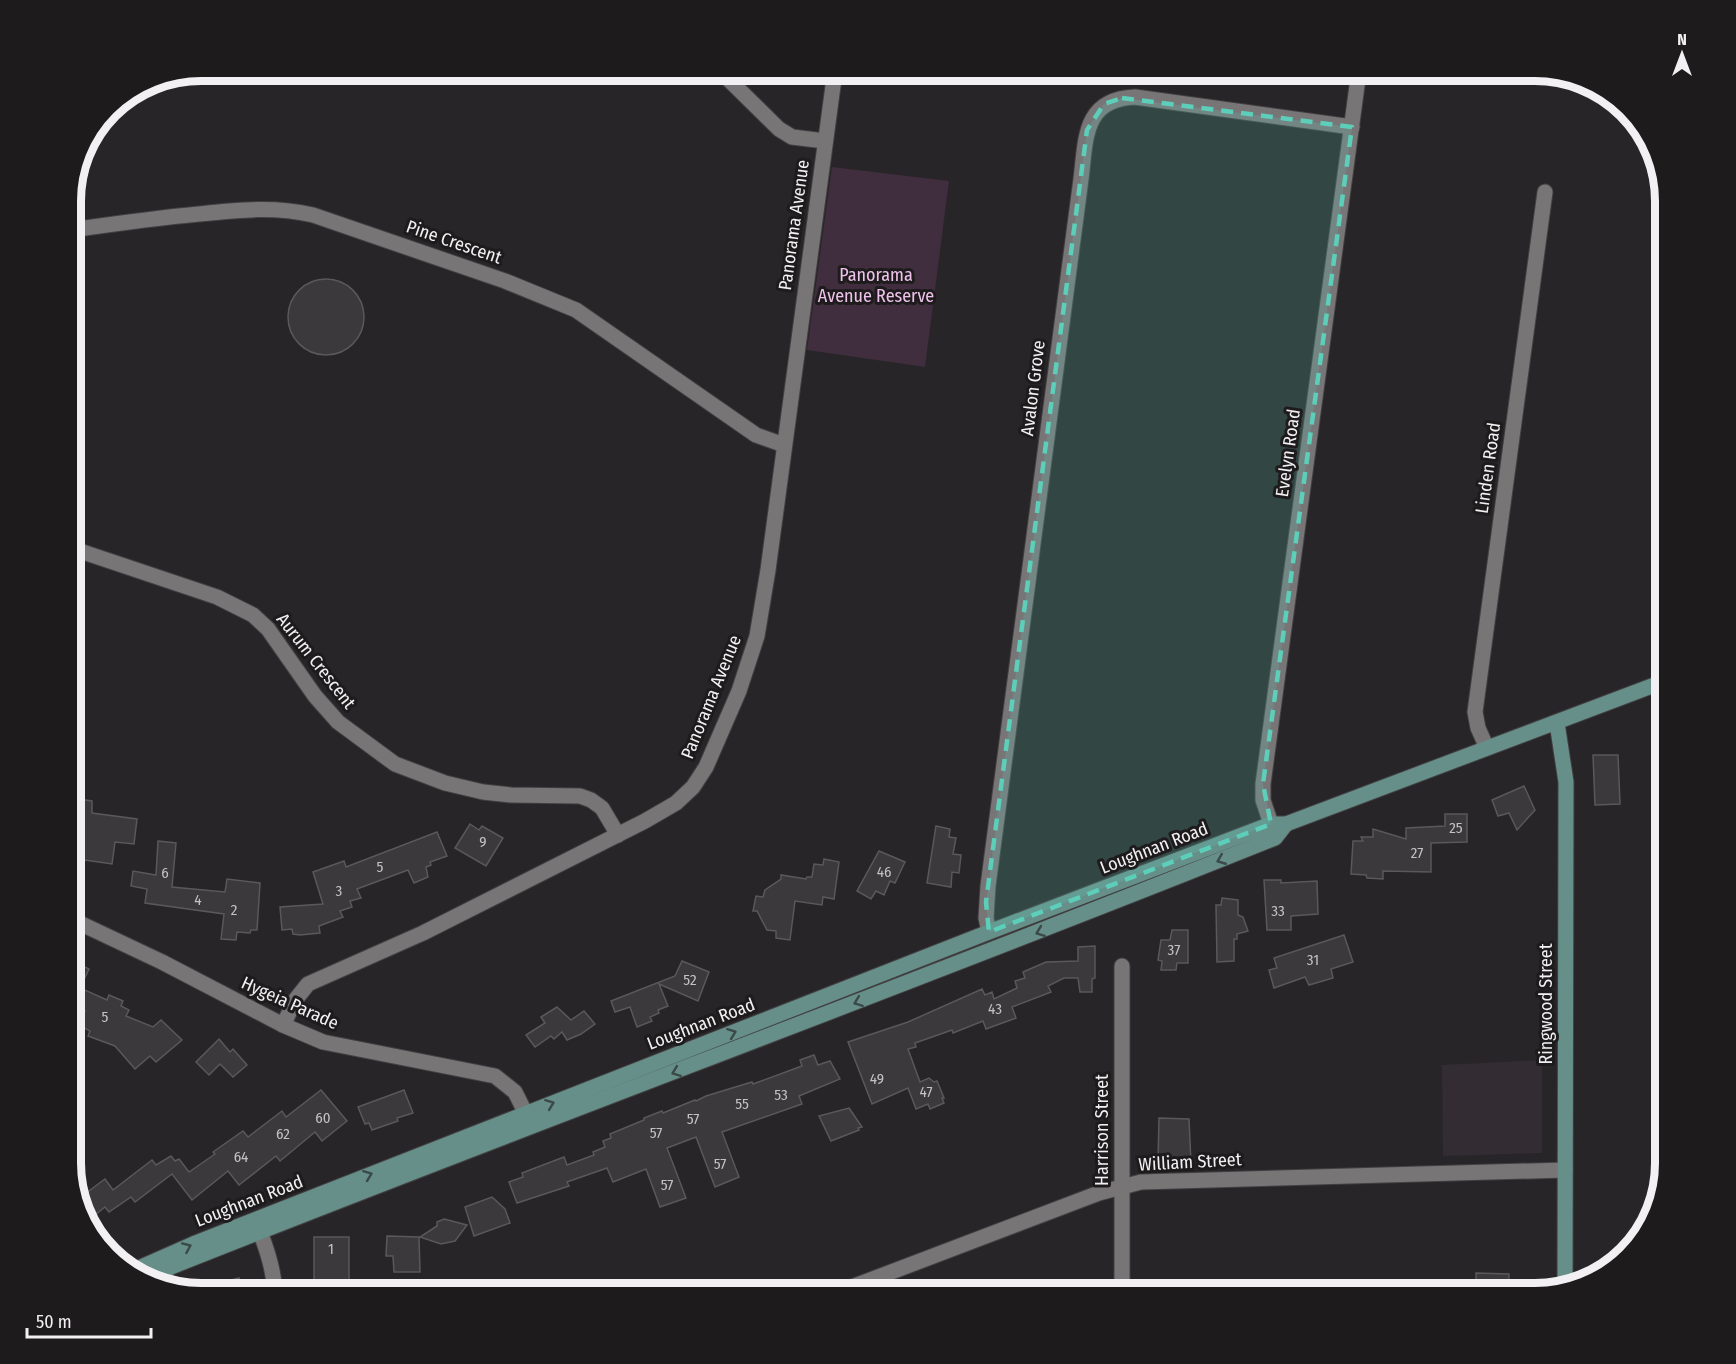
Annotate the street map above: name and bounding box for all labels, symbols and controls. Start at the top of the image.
north arrow [1652,24,1712,84]
text: N [1677,30,1687,49]
street label: Panorama Avenue [774,158,814,292]
street label: Pine Crescent [403,215,505,269]
park label: Panorama Avenue Reserve [818,264,934,307]
street label: Avalon Grove [1016,339,1050,437]
street label: Evelyn Road [1271,408,1305,498]
street label: Linden Road [1471,421,1505,515]
street label: Aurum Crescent [272,609,360,713]
street label: Panorama Avenue [676,632,746,762]
street label: Loughnan Road [1097,817,1211,879]
house number: 25 [1449,819,1463,837]
house number: 9 [479,833,487,851]
house number: 27 [1411,844,1423,862]
one-way arrow [1216,853,1227,865]
house number: 5 [377,858,384,876]
house number: 46 [877,863,891,881]
house number: 6 [161,864,169,882]
house number: 3 [336,882,343,900]
house number: 4 [194,891,202,909]
house number: 2 [231,901,238,919]
house number: 33 [1271,902,1285,920]
one-way arrow [1035,924,1045,937]
house number: 37 [1168,941,1180,959]
street label: Ringwood Street [1535,943,1557,1065]
house number: 31 [1307,951,1319,969]
house number: 52 [683,971,697,989]
street label: Hygeia Parade [238,972,342,1034]
street label: Loughnan Road [644,993,758,1055]
one-way arrow [853,995,864,1007]
house number: 43 [988,1000,1002,1018]
house number: 5 [102,1008,109,1026]
one-way arrow [725,1028,736,1040]
one-way arrow [671,1065,682,1077]
house number: 49 [870,1070,884,1088]
street label: Harrison Street [1091,1074,1113,1186]
house number: 47 [919,1083,933,1101]
house number: 53 [774,1086,788,1104]
house number: 55 [735,1095,749,1113]
one-way arrow [544,1099,555,1111]
house number: 60 [315,1109,331,1127]
house number: 57 [687,1110,699,1128]
house number: 57 [650,1124,662,1142]
house number: 62 [276,1125,290,1143]
house number: 64 [234,1148,248,1166]
street label: William Street [1138,1148,1242,1176]
house number: 57 [714,1155,726,1173]
street label: Loughnan Road [192,1170,306,1232]
one-way arrow [362,1170,373,1182]
house number: 57 [661,1176,673,1194]
house number: 1 [328,1240,334,1258]
one-way arrow [181,1242,192,1254]
scale bar [27,1301,152,1339]
text: 50 m [36,1311,72,1333]

